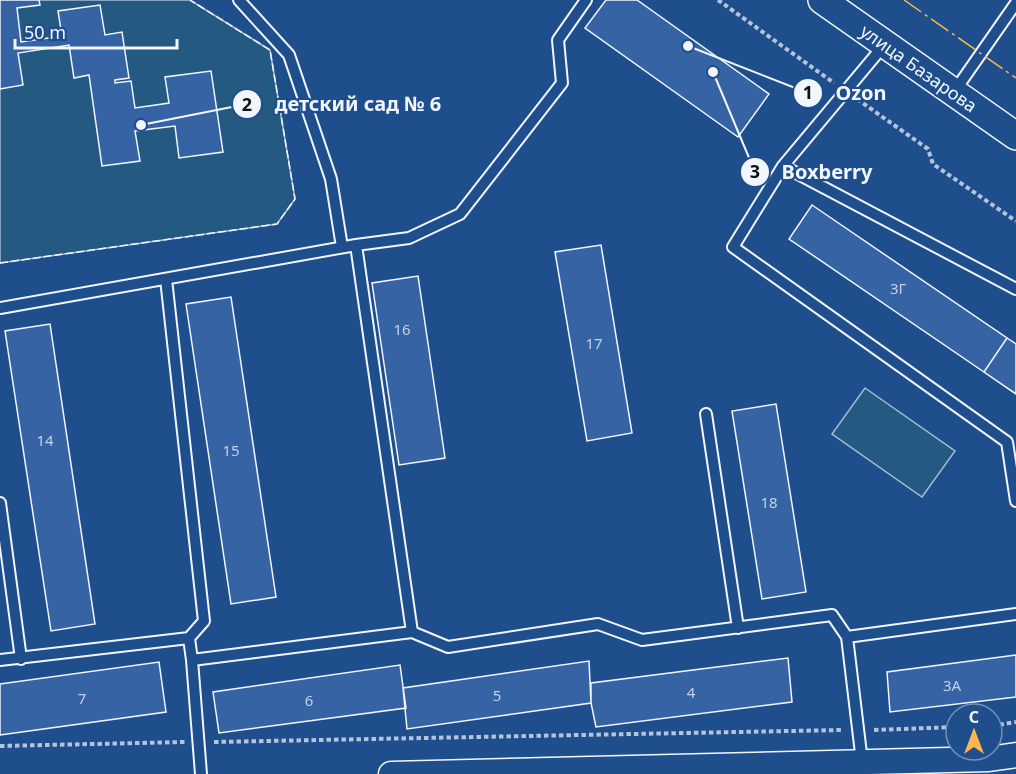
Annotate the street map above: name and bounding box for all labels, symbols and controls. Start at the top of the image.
scale bar [15,12,177,50]
street label: улица Базарова [856,19,982,117]
text: 50 m [24,20,66,44]
callout: Ozon [793,74,898,112]
text: Ozon [835,79,887,106]
text: 1 [803,80,813,104]
callout: детский сад № 6 [232,85,453,123]
text: детский сад № 6 [275,90,441,117]
text: 2 [242,92,252,116]
callout: Boxberry [740,153,885,191]
text: Boxberry [782,158,873,185]
text: 3 [750,159,760,183]
house number: 3Г [890,278,906,298]
house number: 16 [393,319,411,339]
house number: 17 [585,333,603,353]
house number: 14 [36,430,54,450]
house number: 15 [222,440,240,460]
house number: 18 [760,492,778,512]
house number: 3А [943,675,962,695]
house number: 4 [687,682,696,702]
house number: 5 [493,685,501,705]
house number: 7 [78,688,86,708]
house number: 6 [305,690,313,710]
north arrow [944,702,1004,762]
text: С [969,706,979,728]

